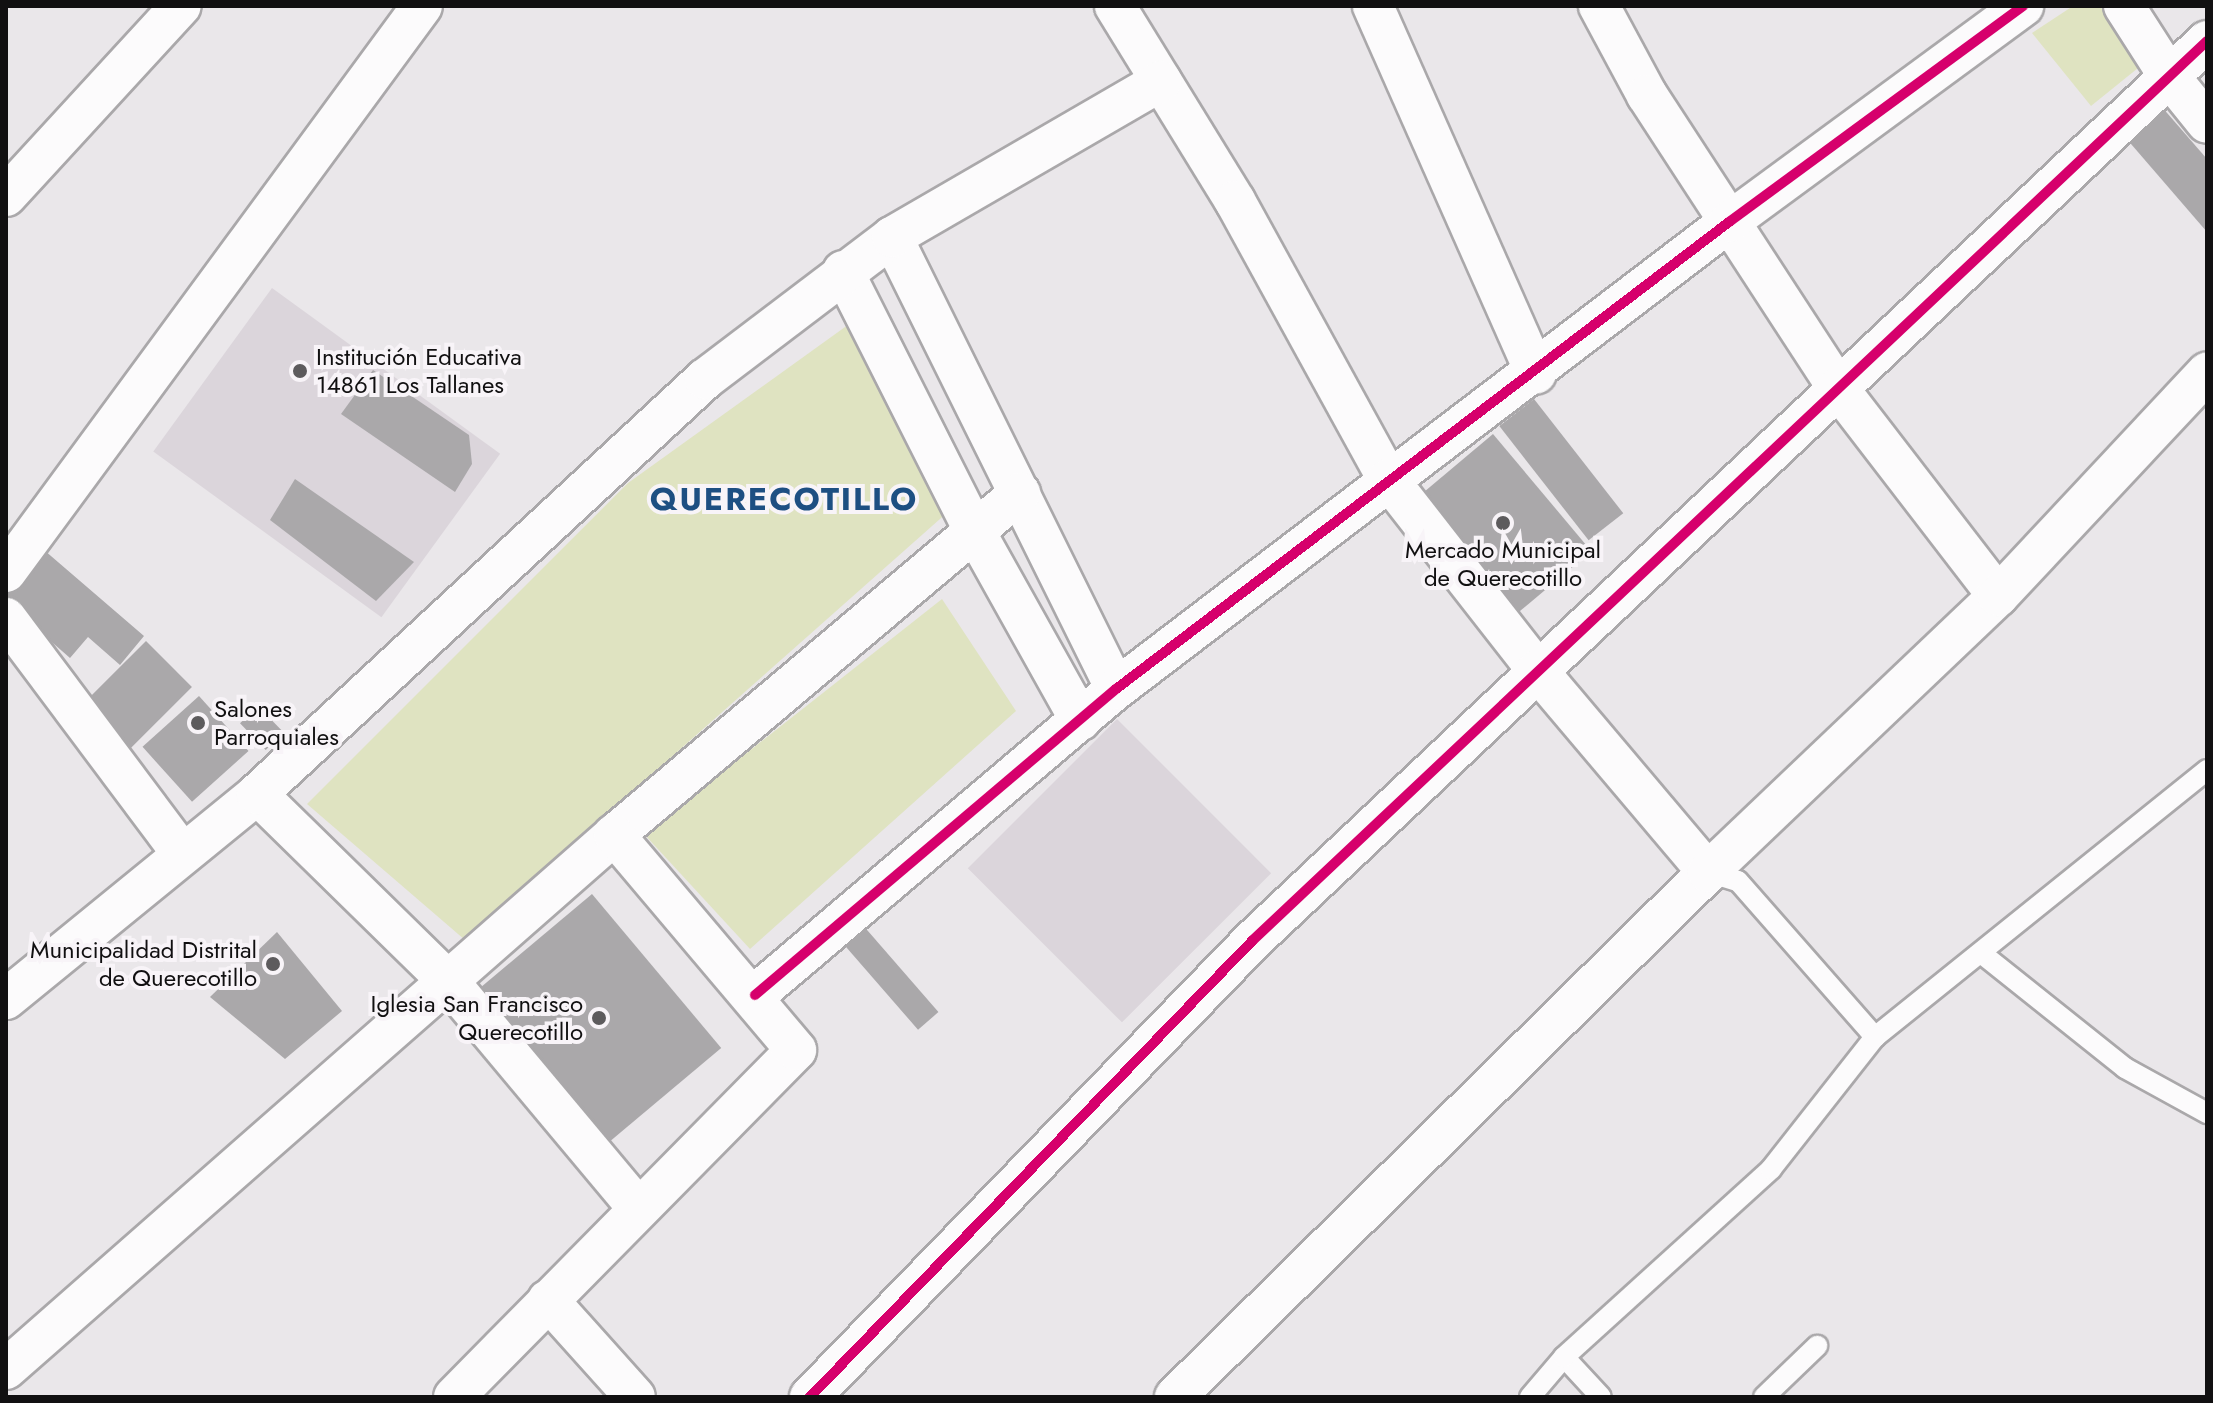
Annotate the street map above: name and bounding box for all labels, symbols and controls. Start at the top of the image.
place label: Institución Educativa 14861 Los Tallanes [316,343,522,399]
marker: Institución Educativa 14861 Los Tallanes [291,362,309,380]
district label: QUERECOTILLO [650,480,918,518]
marker: Mercado Municipal de Querecotillo [1494,514,1512,532]
place label: Mercado Municipal de Querecotillo [1405,536,1601,592]
place label: Salones Parroquiales [214,695,339,751]
marker: Salones Parroquiales [189,714,207,732]
place label: Municipalidad Distrital de Querecotillo [30,936,257,992]
marker: Municipalidad Distrital de Querecotillo [264,955,282,973]
place label: Iglesia San Francisco Querecotillo [371,990,583,1046]
marker: Iglesia San Francisco Querecotillo [590,1009,608,1027]

